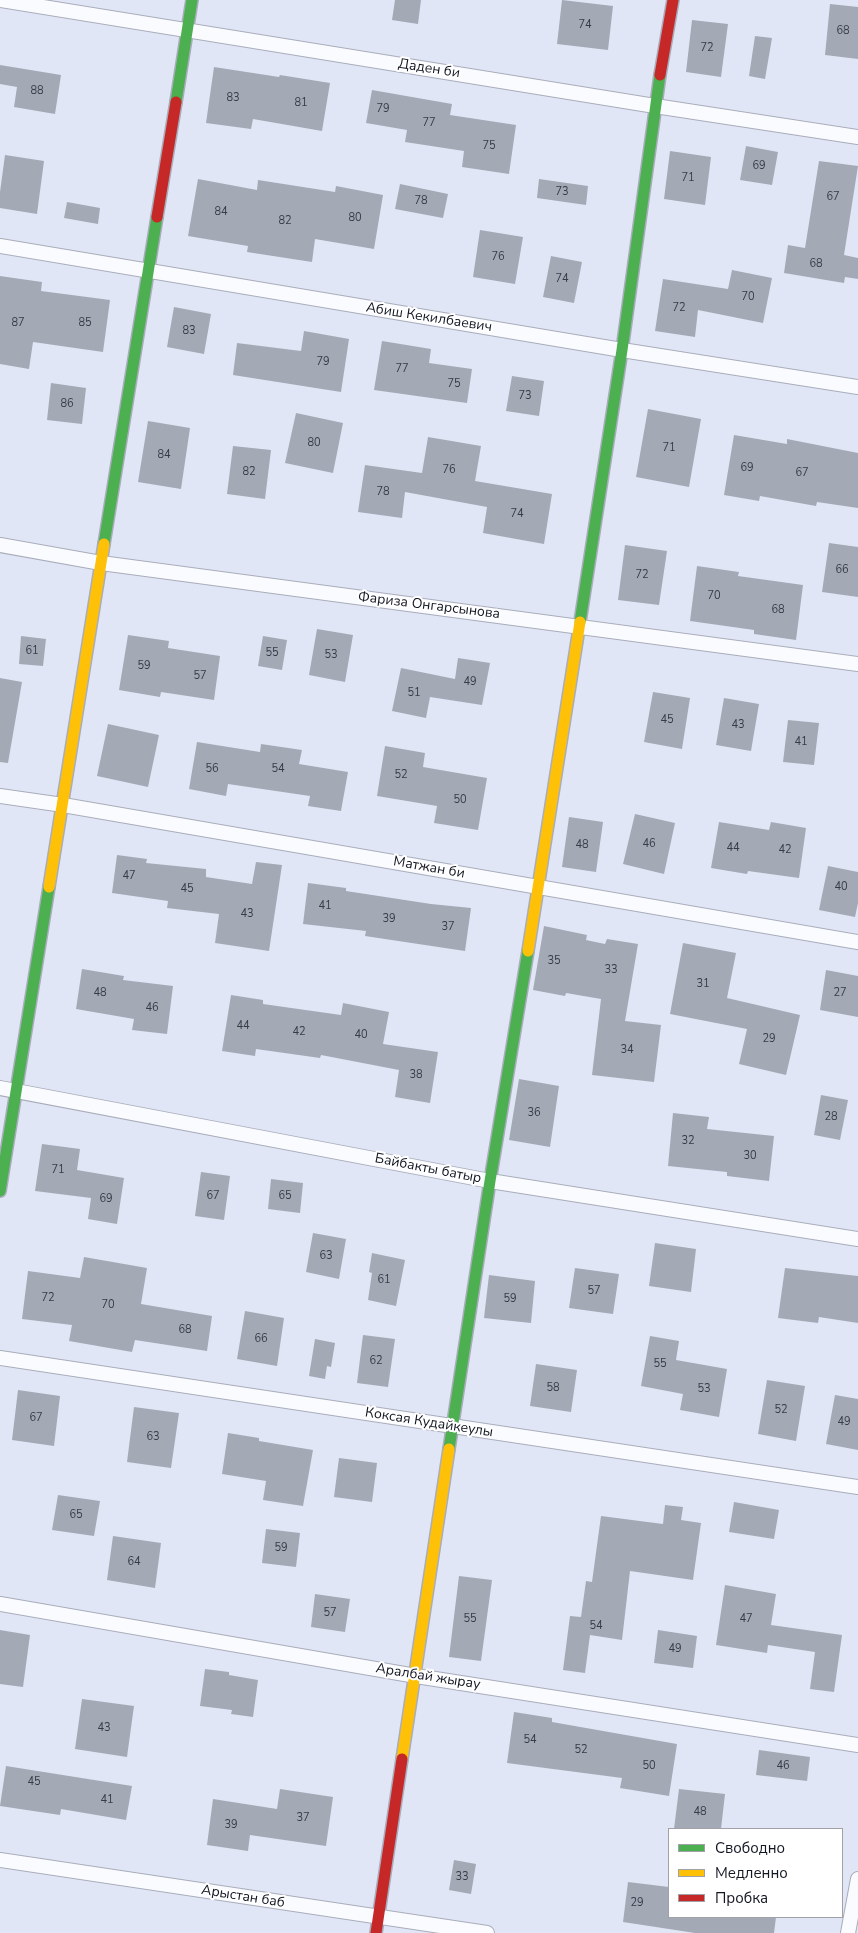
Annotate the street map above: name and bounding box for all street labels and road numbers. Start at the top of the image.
street label: Даден би [397,56,461,82]
street label: Абиш Кекилбаевич [365,300,493,336]
street label: Фариза Онгарсынова [357,589,501,623]
street label: Матжан би [392,853,466,883]
street label: Байбакты батыр [373,1150,483,1188]
street label: Коксая Кудайкеулы [364,1405,494,1441]
street label: Аралбай жырау [374,1660,482,1694]
street label: Арыстан баб [200,1882,286,1912]

